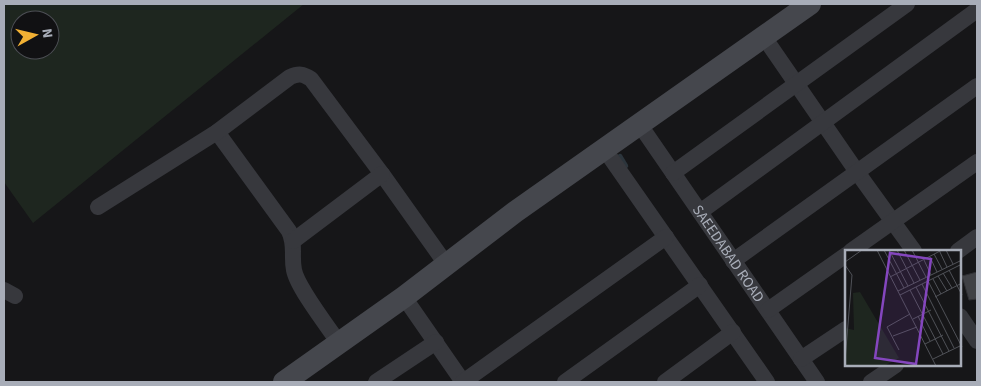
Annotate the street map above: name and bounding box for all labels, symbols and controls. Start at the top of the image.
north arrow [10,10,60,60]
text: N [36,27,57,39]
street label: SAEEDABAD ROAD [687,201,769,307]
inset map [845,250,961,366]

